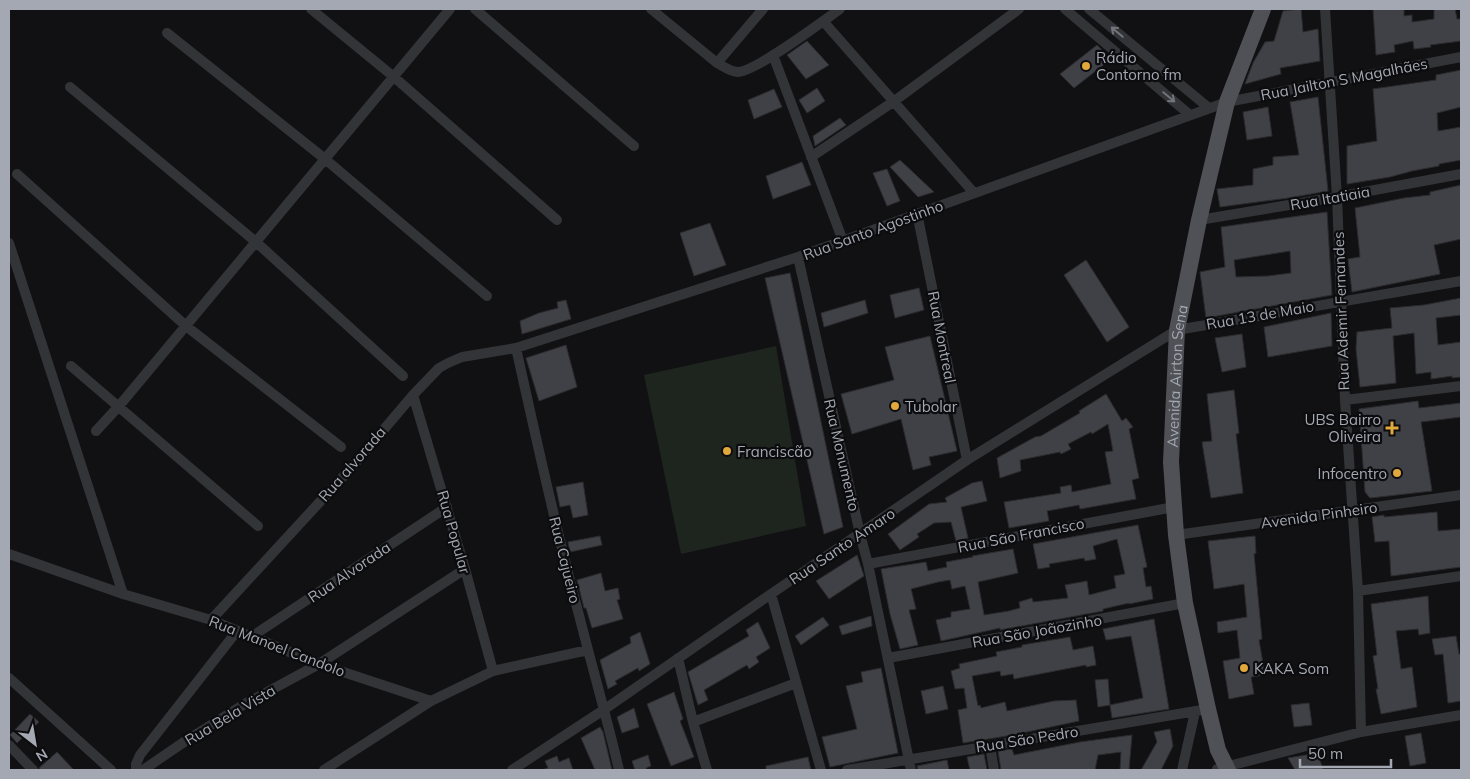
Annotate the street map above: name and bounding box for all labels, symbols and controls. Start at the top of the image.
one-way arrow [1111,26,1124,38]
place label: Rádio Contorno fm [1096,48,1182,84]
street label: Rua Jailton S Magalhães [1259,53,1429,105]
marker: Rádio Contorno fm [1080,60,1092,72]
one-way arrow [1162,91,1175,102]
street label: Rua Itatiaia [1289,182,1371,214]
street label: Rua Santo Agostinho [800,196,946,264]
street label: Rua Ademir Fernandes [1329,231,1353,391]
street label: Rua Montreal [924,289,960,385]
street label: Rua 13 de Maio [1205,296,1315,334]
street label: Avenida Airton Sena [1162,303,1191,448]
street label: Rua Monumento [820,397,864,513]
place label: Tubolar [905,397,958,416]
marker: Tubolar [889,400,901,412]
place label: UBS Bairro Oliveira [1304,410,1381,446]
marker: UBS Bairro Oliveira [1385,421,1399,435]
street label: Rua alvorada [314,423,390,505]
place label: Franciscão [737,442,812,461]
marker: Franciscão [721,445,733,457]
place label: Infocentro [1318,464,1387,483]
marker: Infocentro [1391,467,1403,479]
street label: Rua Popular [433,488,475,576]
street label: Avenida Pinheiro [1260,497,1378,533]
street label: Rua Santo Amaro [785,503,899,589]
street label: Rua São Francisco [956,513,1086,557]
street label: Rua Cajueiro [545,515,585,605]
street label: Rua Alvorada [304,537,394,607]
street label: Rua São Joãozinho [971,610,1103,652]
street label: Rua Manoel Candolo [206,611,348,681]
place label: KAKA Som [1254,659,1329,678]
marker: KAKA Som [1238,662,1250,674]
street label: Rua Bela Vista [181,680,279,750]
north arrow [10,719,60,769]
street label: Rua São Pedro [975,722,1079,756]
scale bar [1300,736,1391,768]
text: 50 m [1308,744,1343,763]
text: N [33,745,51,766]

